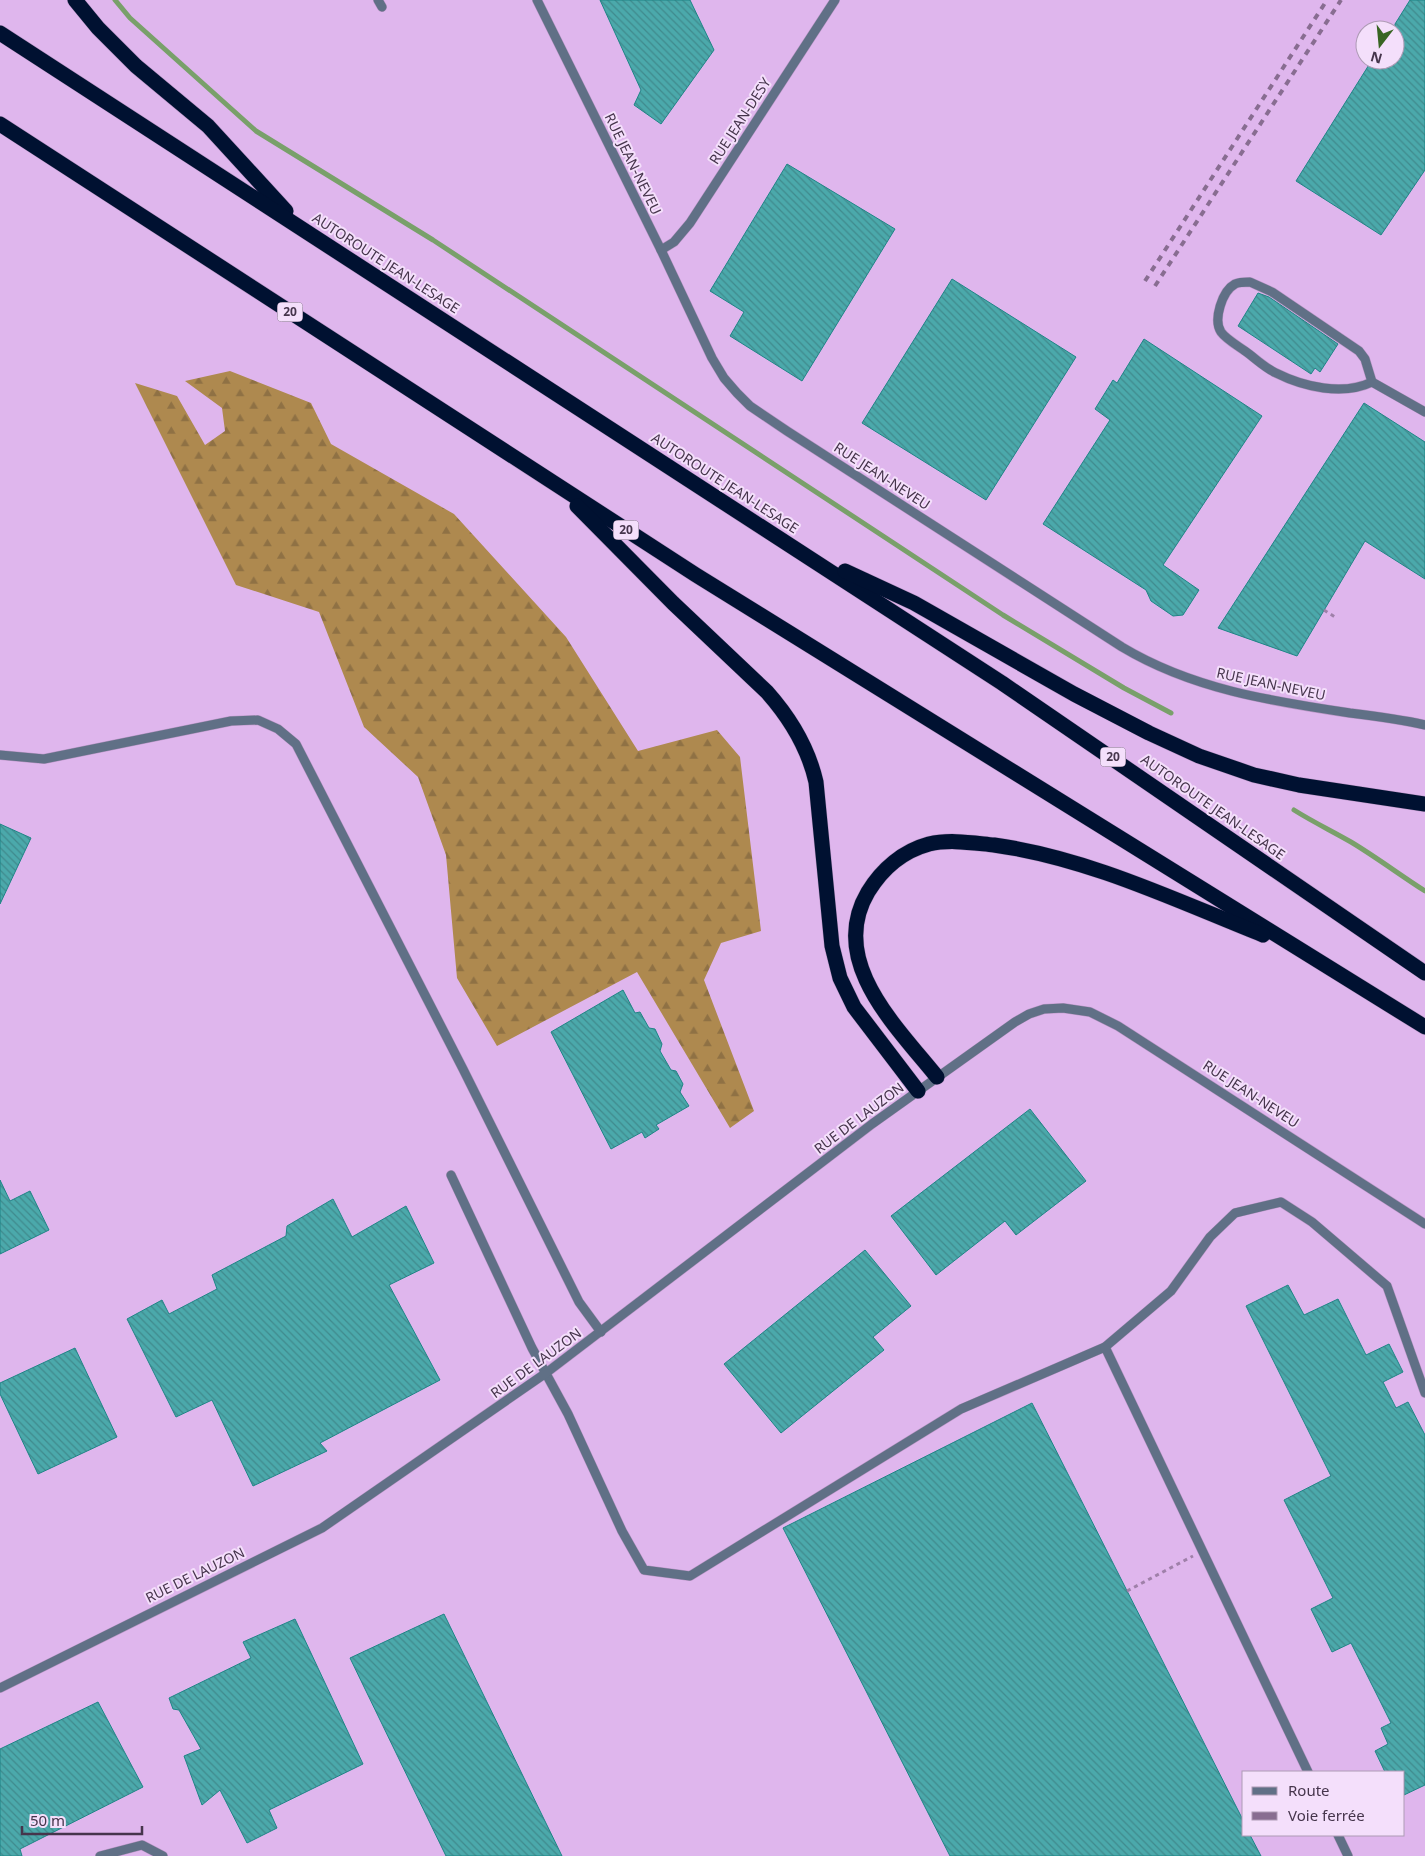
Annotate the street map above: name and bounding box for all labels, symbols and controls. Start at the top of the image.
north arrow [1355,20,1405,70]
text: N [1368,47,1384,69]
street label: RUE JEAN-DESY [704,74,775,168]
street label: RUE JEAN-NEVEU [601,110,666,218]
street label: AUTOROUTE JEAN-LESAGE [309,208,464,317]
road number: 20 [278,302,302,322]
street label: AUTOROUTE JEAN-LESAGE [648,428,803,537]
street label: RUE JEAN-NEVEU [831,437,934,514]
road number: 20 [614,520,638,540]
street label: RUE JEAN-NEVEU [1215,663,1327,704]
road number: 20 [1100,748,1126,766]
street label: AUTOROUTE JEAN-LESAGE [1137,750,1289,864]
street label: RUE JEAN-NEVEU [1200,1055,1303,1132]
street label: RUE DE LAUZON [810,1078,908,1158]
street label: RUE DE LAUZON [486,1323,585,1402]
street label: RUE DE LAUZON [142,1542,247,1607]
legend [1242,1771,1405,1836]
text: Route [1288,1780,1330,1800]
scale bar [22,1804,142,1836]
text: Voie ferrée [1288,1805,1365,1825]
text: 50 m [30,1810,65,1830]

